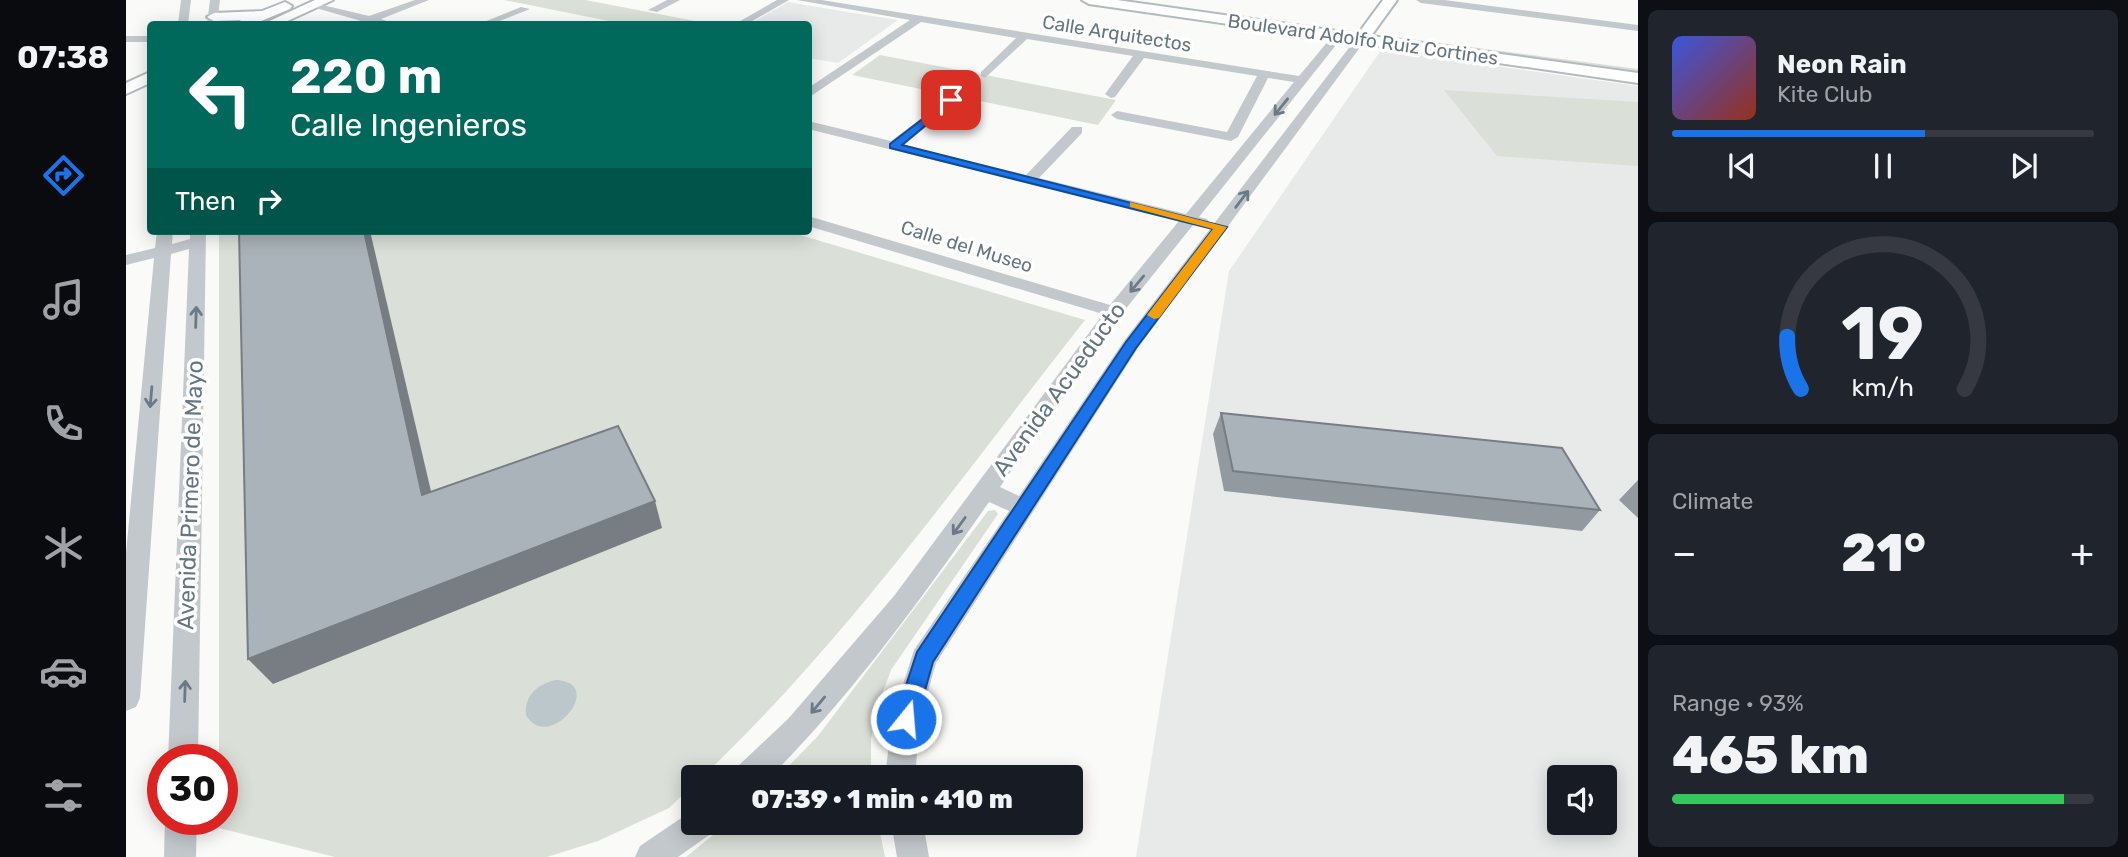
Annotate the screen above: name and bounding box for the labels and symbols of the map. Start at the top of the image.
street label: Boulevard Adolfo Ruiz Cortines [1226,9,1500,70]
street label: Calle Arquitectos [1041,10,1193,57]
pin [921,70,981,130]
one-way arrow [1273,98,1288,116]
one-way arrow [1235,190,1249,209]
street label: Calle del Museo [898,216,1036,277]
one-way arrow [1130,275,1146,293]
street label: Avenida Acueducto [987,297,1131,481]
one-way arrow [189,306,202,329]
street label: Avenida Primero de Mayo [171,360,209,630]
one-way arrow [144,385,157,407]
one-way arrow [952,516,966,535]
one-way arrow [178,680,191,703]
position arrow [869,682,943,756]
one-way arrow [811,696,827,714]
speed limit sign: 30 [147,744,238,835]

